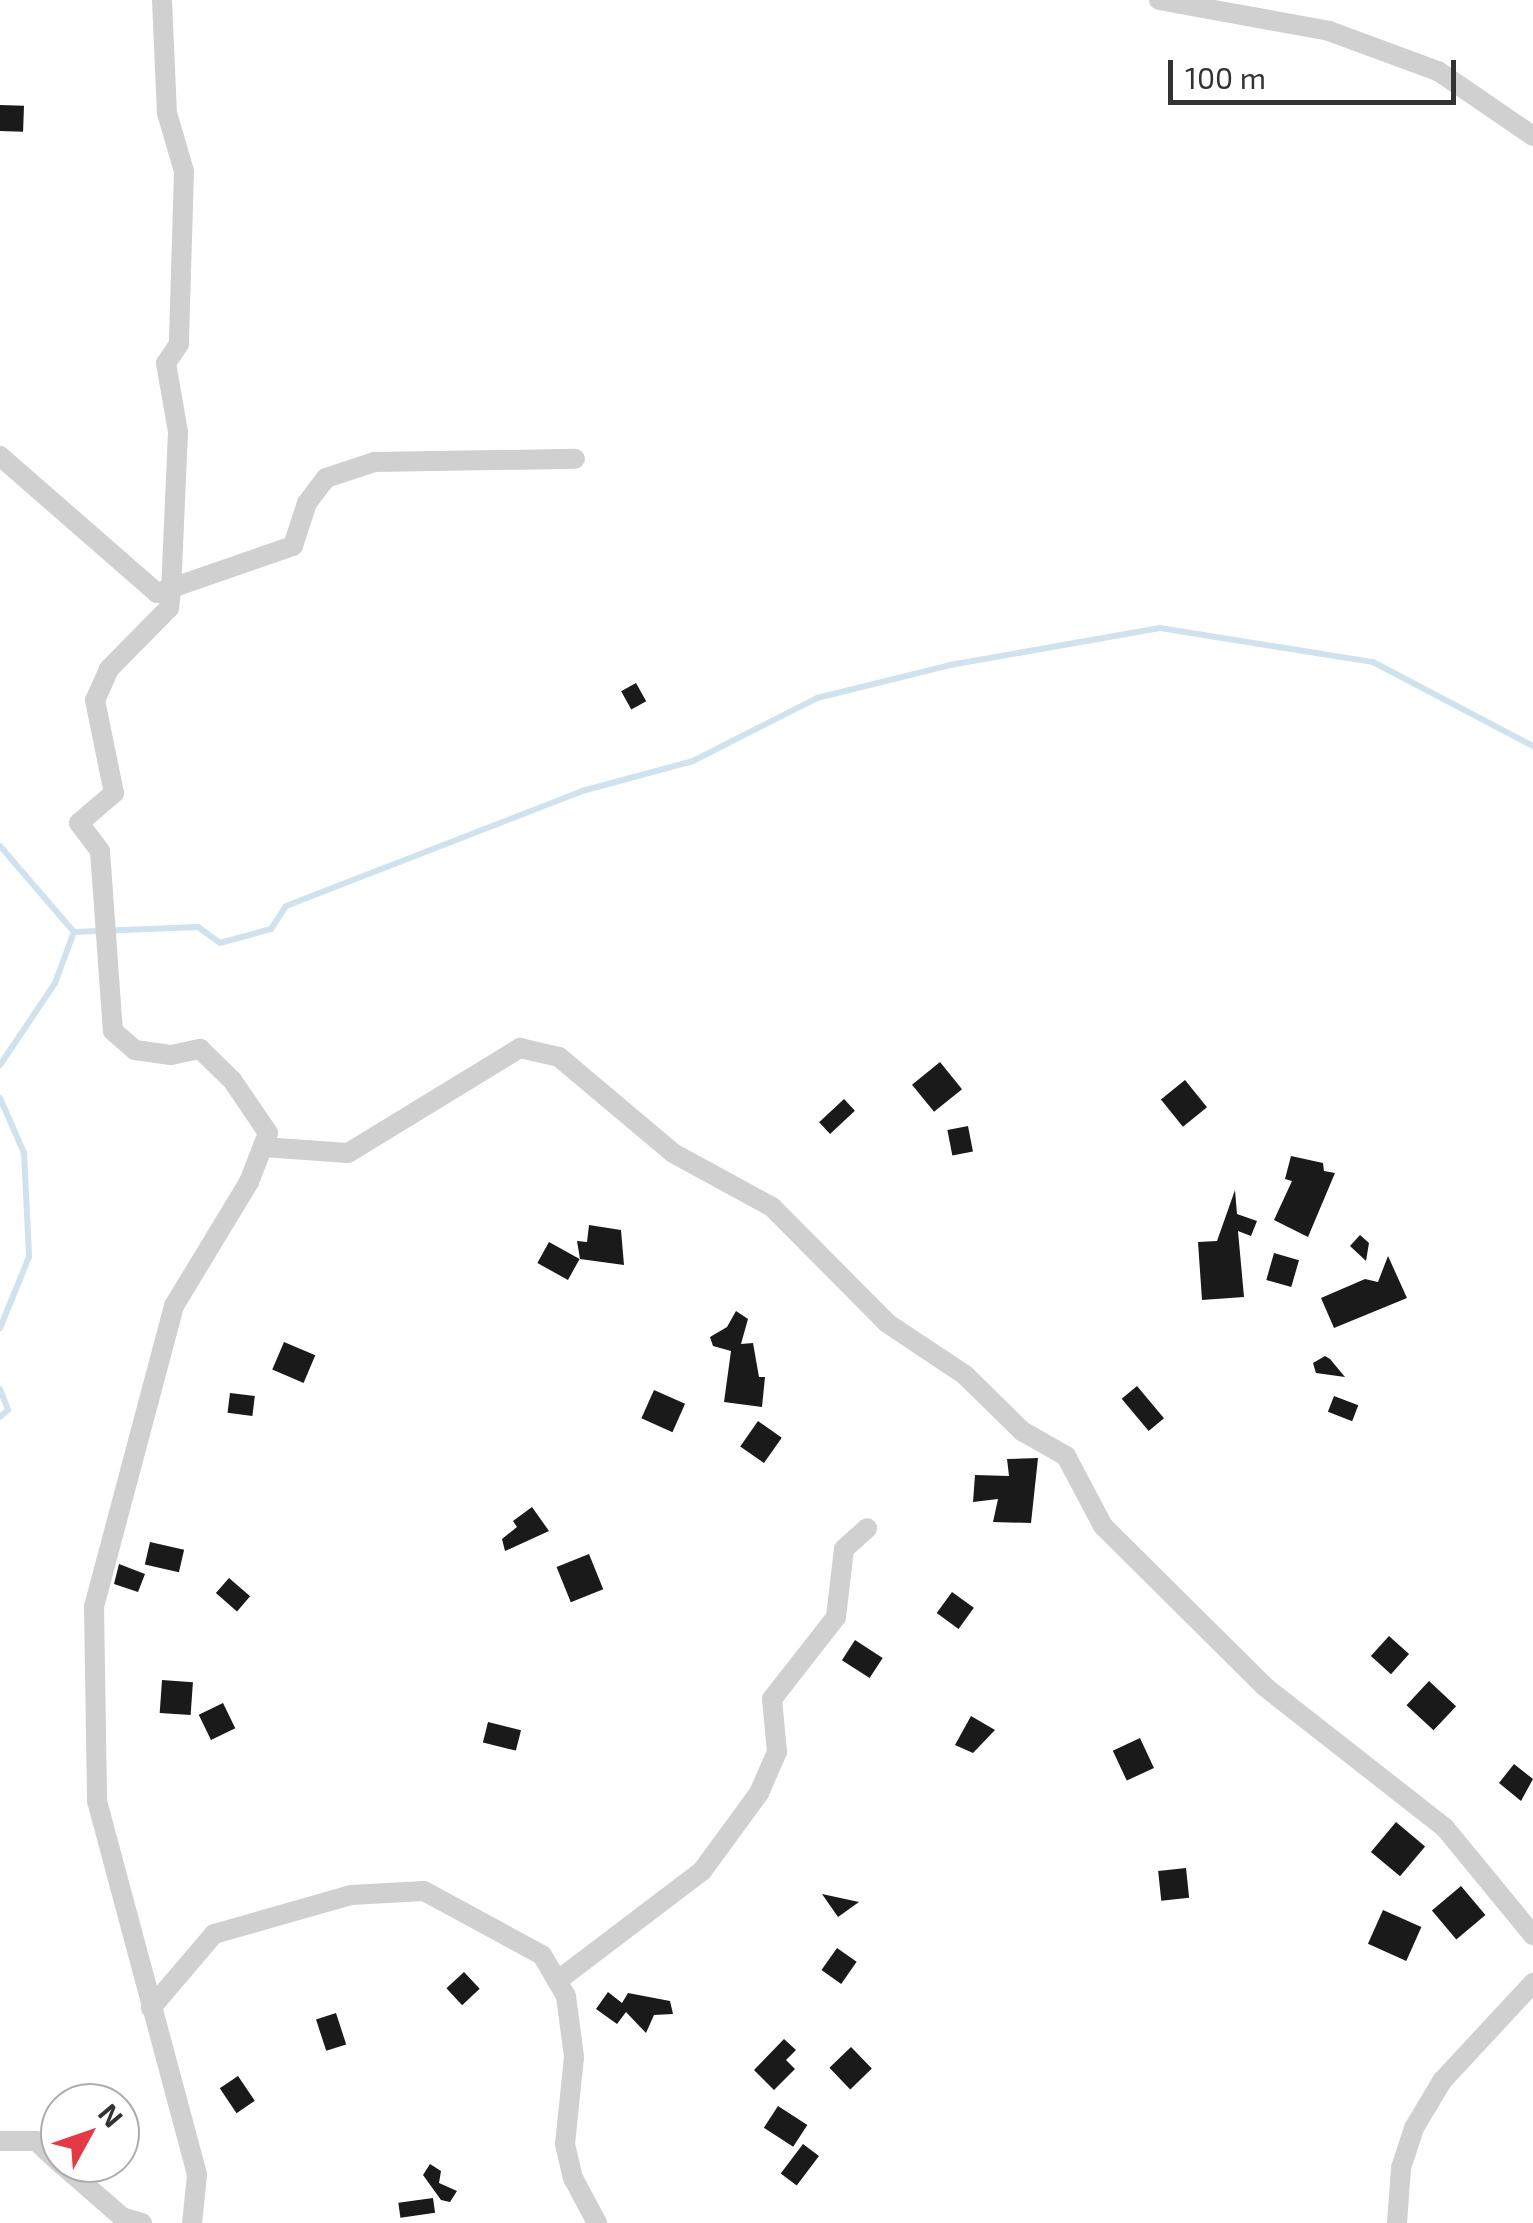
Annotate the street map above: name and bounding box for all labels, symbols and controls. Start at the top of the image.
scale bar [1173,40,1460,102]
text: 100 m [1185,59,1266,95]
north arrow [40,2083,140,2183]
text: N [92,2096,131,2134]

